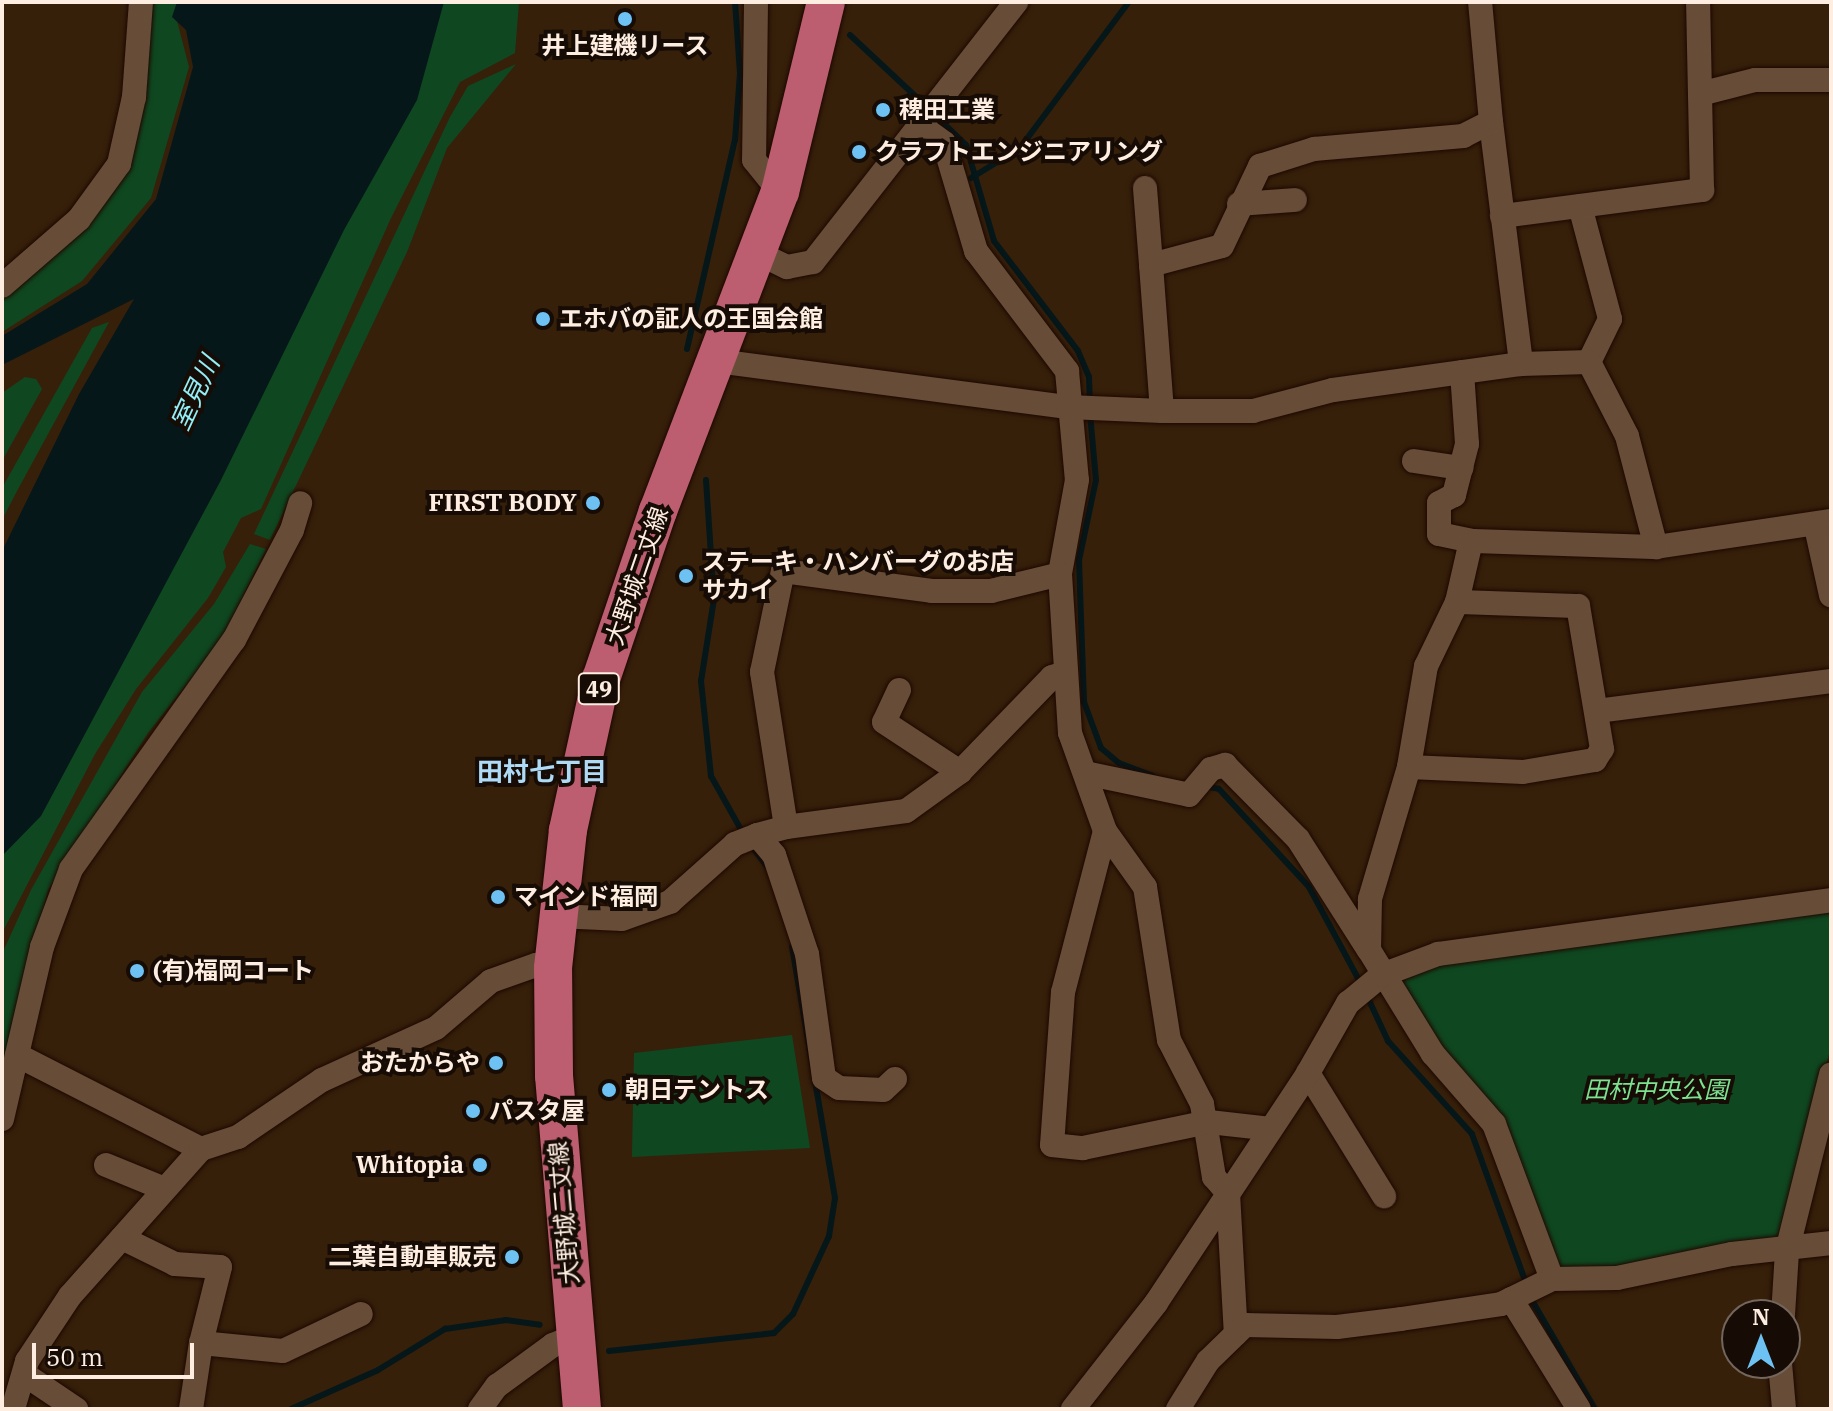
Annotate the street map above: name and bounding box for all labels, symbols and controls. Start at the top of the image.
marker: 井上建機リース [616,10,634,28]
place label: 井上建機リース [541,32,709,60]
place label: 稗田工業 [899,96,995,124]
marker: 稗田工業 [874,101,892,119]
place label: クラフトエンジニアリング [875,138,1163,166]
marker: クラフトエンジニアリング [850,143,868,161]
place label: エホバの証人の王国会館 [559,305,823,333]
marker: エホバの証人の王国会館 [534,310,552,328]
water label: 室見川 [164,351,226,435]
place label: FIRST BODY [429,489,577,517]
marker: FIRST BODY [584,494,602,512]
street label: 大野城二丈線 [600,503,674,649]
place label: ステーキ・ハンバーグのお店 サカイ [702,548,1014,604]
marker: ステーキ・ハンバーグのお店 サカイ [677,567,695,585]
road number: 49 [577,671,621,707]
district label: 田村七丁目 [477,756,607,788]
place label: マインド福岡 [514,883,658,911]
marker: マインド福岡 [489,888,507,906]
place label: (有)福岡コート [153,957,314,985]
marker: (有)福岡コート [128,962,146,980]
place label: おたからや [360,1049,480,1077]
marker: おたからや [487,1054,505,1072]
place label: 朝日テントス [625,1076,769,1104]
park label: 田村中央公園 [1584,1076,1728,1104]
marker: 朝日テントス [600,1081,618,1099]
place label: パスタ屋 [489,1097,585,1125]
marker: パスタ屋 [464,1102,482,1120]
street label: 大野城二丈線 [543,1140,585,1286]
place label: Whitopia [356,1151,464,1179]
marker: Whitopia [471,1156,489,1174]
place label: 二葉自動車販売 [328,1243,496,1271]
marker: 二葉自動車販売 [503,1248,521,1266]
north arrow [1721,1299,1801,1379]
text: N [1752,1302,1770,1331]
scale bar [36,1327,198,1377]
text: 50 m [46,1341,103,1373]

